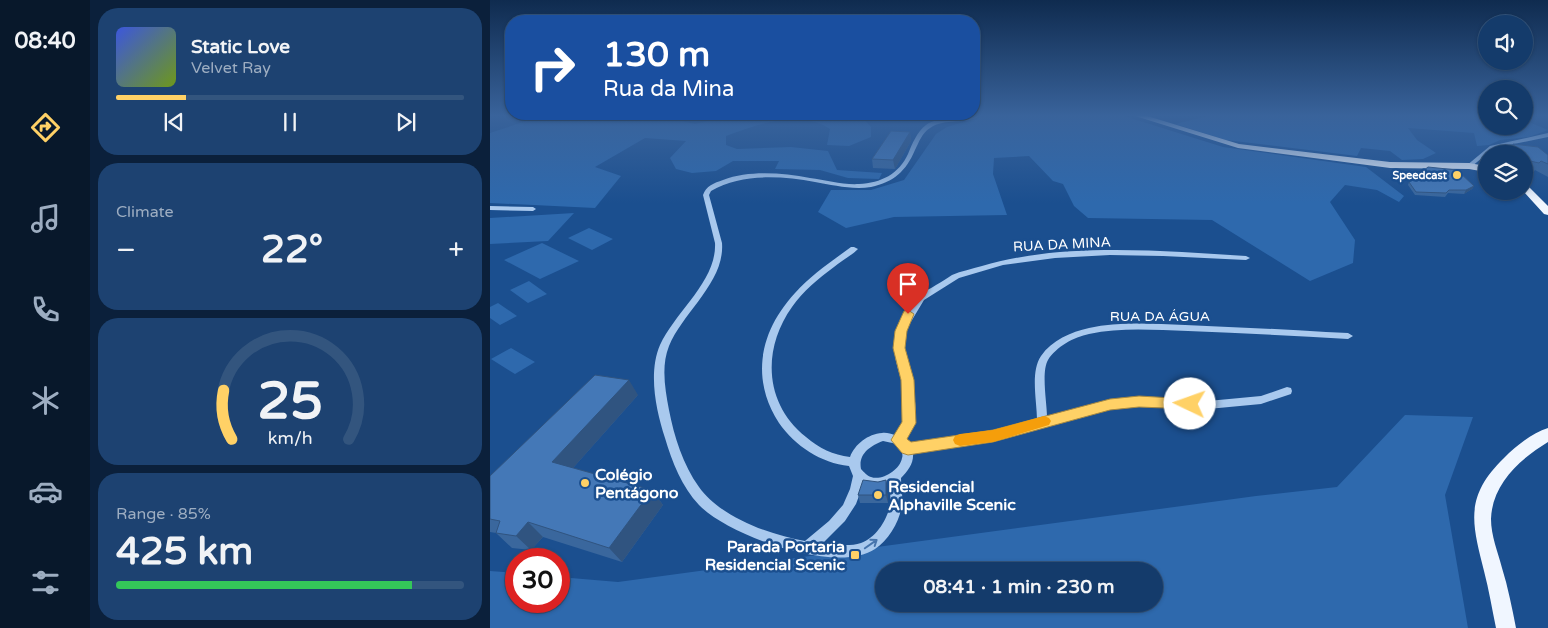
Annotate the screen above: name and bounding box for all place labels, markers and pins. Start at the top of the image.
place label: Speedcast [1392,169,1448,183]
marker: Speedcast [1451,169,1463,181]
pin [887,263,929,314]
place label: Colégio Pentágono [595,465,679,503]
marker: Colégio Pentágono [579,477,591,489]
place label: Residencial Alphaville Scenic [888,477,1016,515]
marker: Residencial Alphaville Scenic [872,489,884,501]
place label: Parada Portaria Residencial Scenic [705,537,845,575]
marker: Parada Portaria Residencial Scenic [849,549,861,561]

